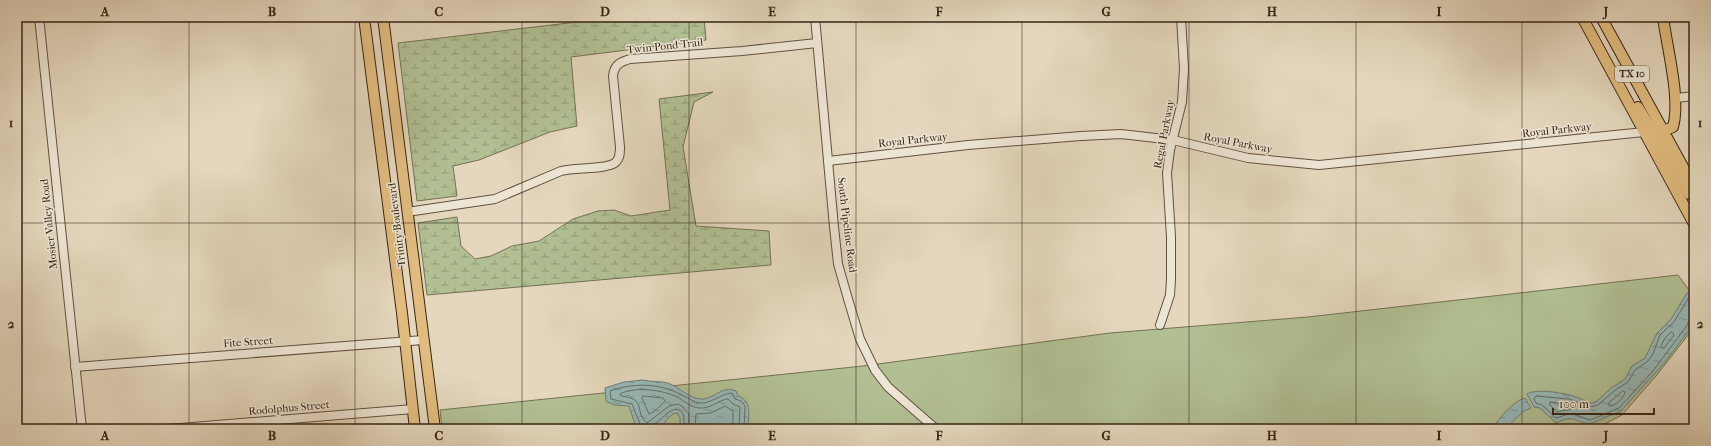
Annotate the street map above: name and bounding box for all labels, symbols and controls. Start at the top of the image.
text: A [100,4,110,19]
text: B [268,4,277,19]
text: C [435,4,444,19]
text: D [600,4,610,19]
text: E [768,4,776,19]
text: F [935,4,943,19]
text: G [1101,4,1111,19]
text: H [1267,4,1278,19]
text: I [1436,4,1442,19]
text: J [1602,4,1609,20]
street label: Twin Pond Trail [626,36,704,56]
road number: TX 10 [1615,66,1649,82]
street label: Regal Parkway [1151,97,1177,170]
text: 1 [9,115,14,130]
text: 1 [1698,115,1703,130]
street label: Royal Parkway [1522,120,1594,140]
street label: Royal Parkway [878,130,950,150]
street label: Royal Parkway [1202,130,1275,156]
street label: Mosier Valley Road [38,177,60,270]
street label: South Pipeline Road [835,177,859,274]
street label: Trinity Boulevard [385,181,409,268]
text: 2 [8,316,15,331]
text: 2 [1697,316,1704,331]
street label: Fite Street [223,334,273,350]
scale bar [1553,390,1654,416]
text: 100 m [1559,397,1589,411]
street label: Rodolphus Street [248,398,330,418]
text: A [100,428,110,443]
text: B [268,428,277,443]
text: C [435,428,444,443]
text: D [600,428,610,443]
text: E [768,428,776,443]
text: F [935,428,943,443]
text: G [1101,428,1111,443]
text: H [1267,428,1278,443]
text: I [1436,428,1442,443]
text: J [1602,428,1609,444]

